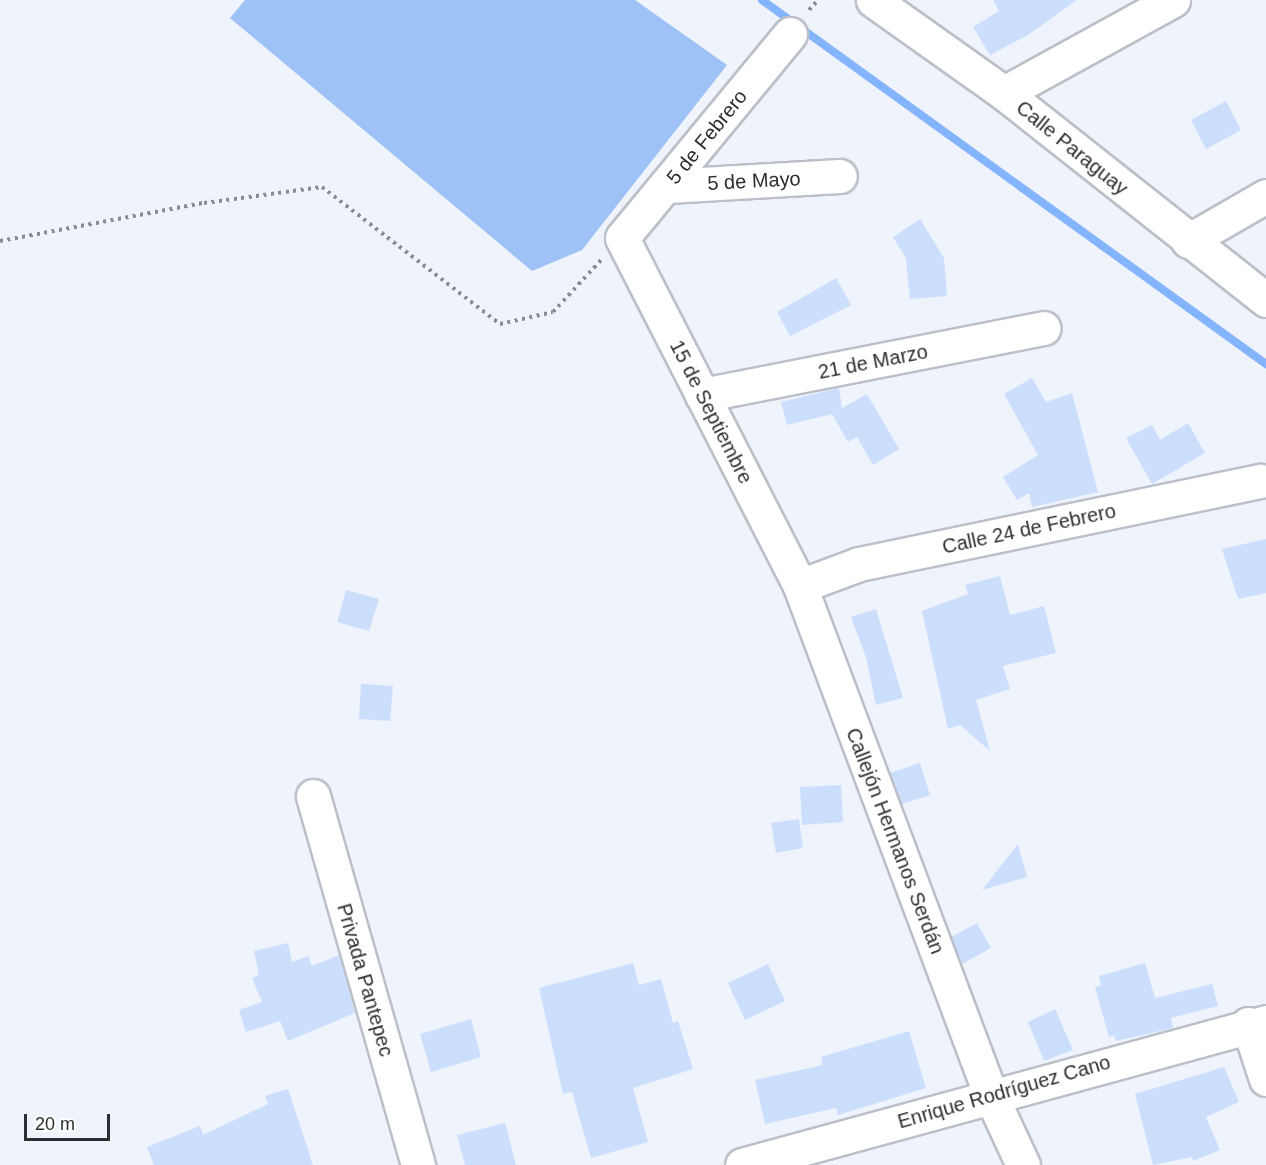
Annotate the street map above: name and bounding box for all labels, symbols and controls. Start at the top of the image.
street label: 5 de Febrero [662,85,752,189]
street label: Calle Paraguay [1011,96,1133,200]
street label: 5 de Mayo [707,167,801,195]
street label: 15 de Septiembre [664,336,758,488]
street label: 21 de Marzo [816,340,930,384]
street label: Calle 24 de Febrero [940,499,1118,559]
street label: Callejón Hermanos Serdán [841,725,949,957]
street label: Privada Pantepec [332,901,398,1059]
street label: Enrique Rodríguez Cano [895,1050,1113,1134]
scale bar [27,1102,112,1140]
text: 20 m [35,1114,75,1134]

